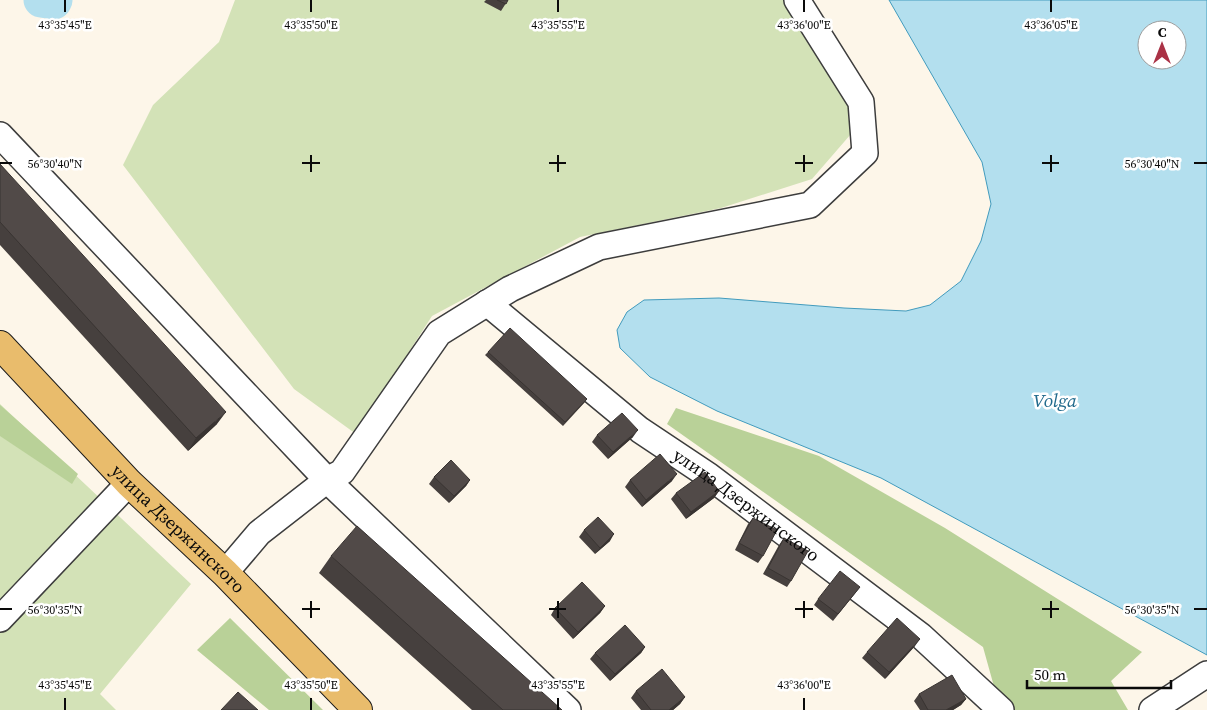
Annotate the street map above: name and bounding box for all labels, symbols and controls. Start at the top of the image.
text: 43°35'45"E [38,17,92,33]
text: 43°35'50"E [284,17,338,33]
text: 43°35'55"E [531,17,585,33]
text: 43°36'00"E [777,17,831,33]
text: 43°36'05"E [1024,17,1078,33]
north arrow [1137,20,1187,70]
text: С [1158,22,1167,42]
text: 56°30'40"N [27,156,83,172]
text: 56°30'40"N [1124,156,1180,172]
water label: Volga [1033,387,1077,413]
street label: улица Дзержинского [668,442,825,567]
street label: улица Дзержинского [106,459,251,599]
text: 56°30'35"N [27,602,83,618]
text: 56°30'35"N [1124,602,1180,618]
scale bar [1027,658,1171,690]
text: 50 m [1034,664,1066,685]
text: 43°35'45"E [38,677,92,693]
text: 43°35'50"E [284,677,338,693]
text: 43°35'55"E [531,677,585,693]
text: 43°36'00"E [777,677,831,693]

